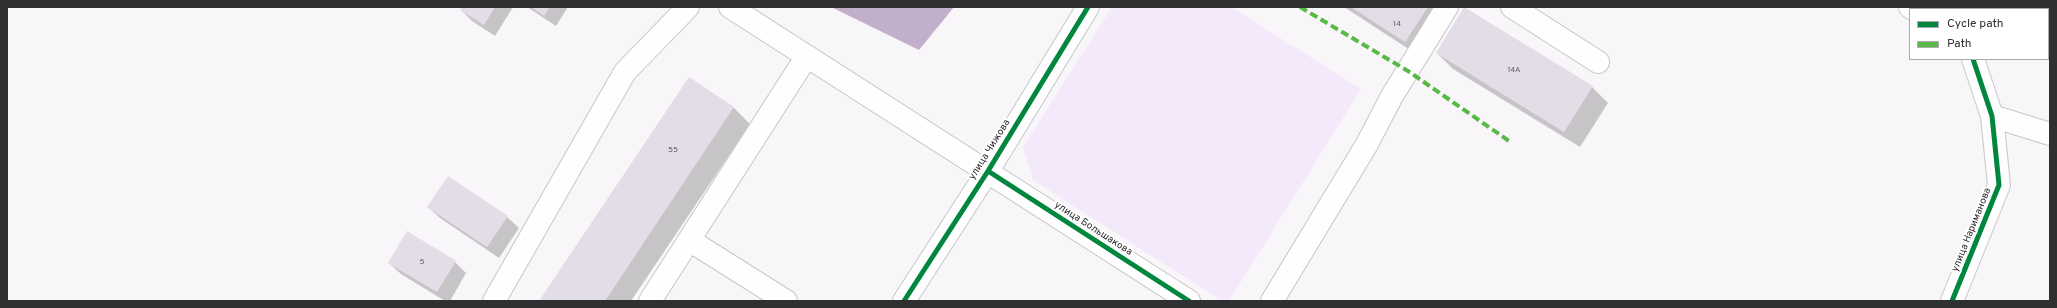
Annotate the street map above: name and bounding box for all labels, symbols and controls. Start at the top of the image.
legend [1909,8,2049,60]
text: Cycle path [1947,16,2004,32]
house number: 14 [1393,19,1401,29]
text: Path [1947,36,1972,52]
house number: 14А [1507,65,1521,75]
street label: улица Чижова [967,118,1013,182]
house number: 55 [668,145,678,155]
street label: улица Нариманова [1950,186,1994,274]
street label: улица Большакова [1052,199,1134,259]
house number: 5 [420,257,424,267]

